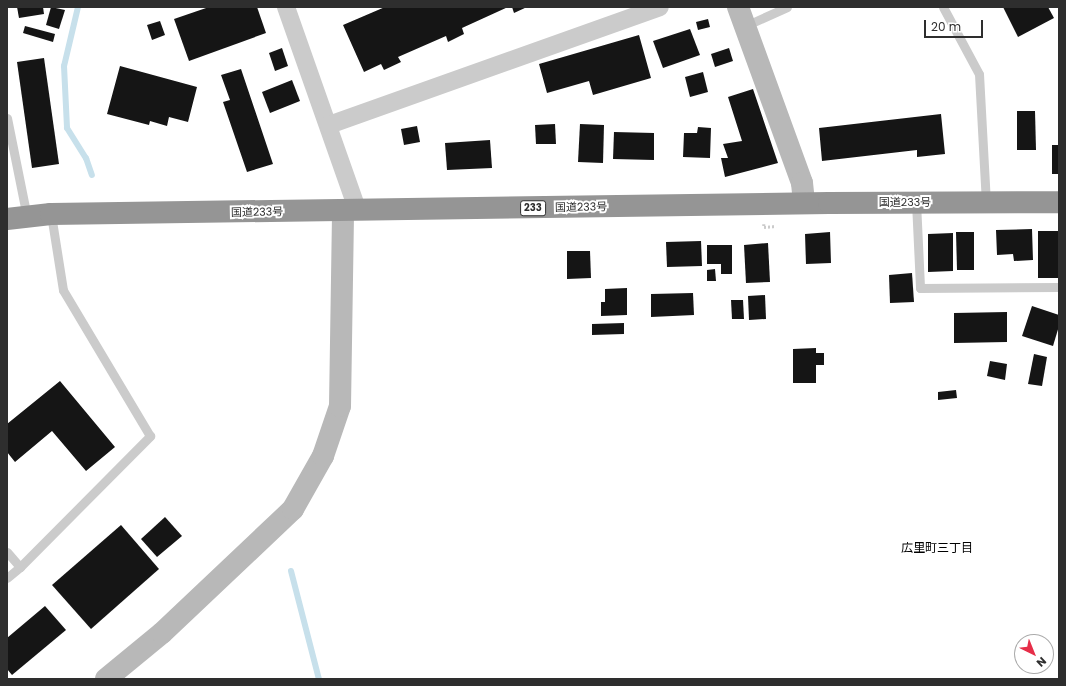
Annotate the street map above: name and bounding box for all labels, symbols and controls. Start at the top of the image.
scale bar [926,12,985,38]
text: 20 m [931,18,961,35]
street label: 国道233号 [879,195,931,209]
road number: 233 [520,200,546,216]
street label: 国道233号 [555,200,607,214]
street label: 国道233号 [231,205,283,219]
district label: 広里町三丁目 [901,541,973,555]
north arrow [1014,634,1054,674]
text: N [1033,653,1050,671]

